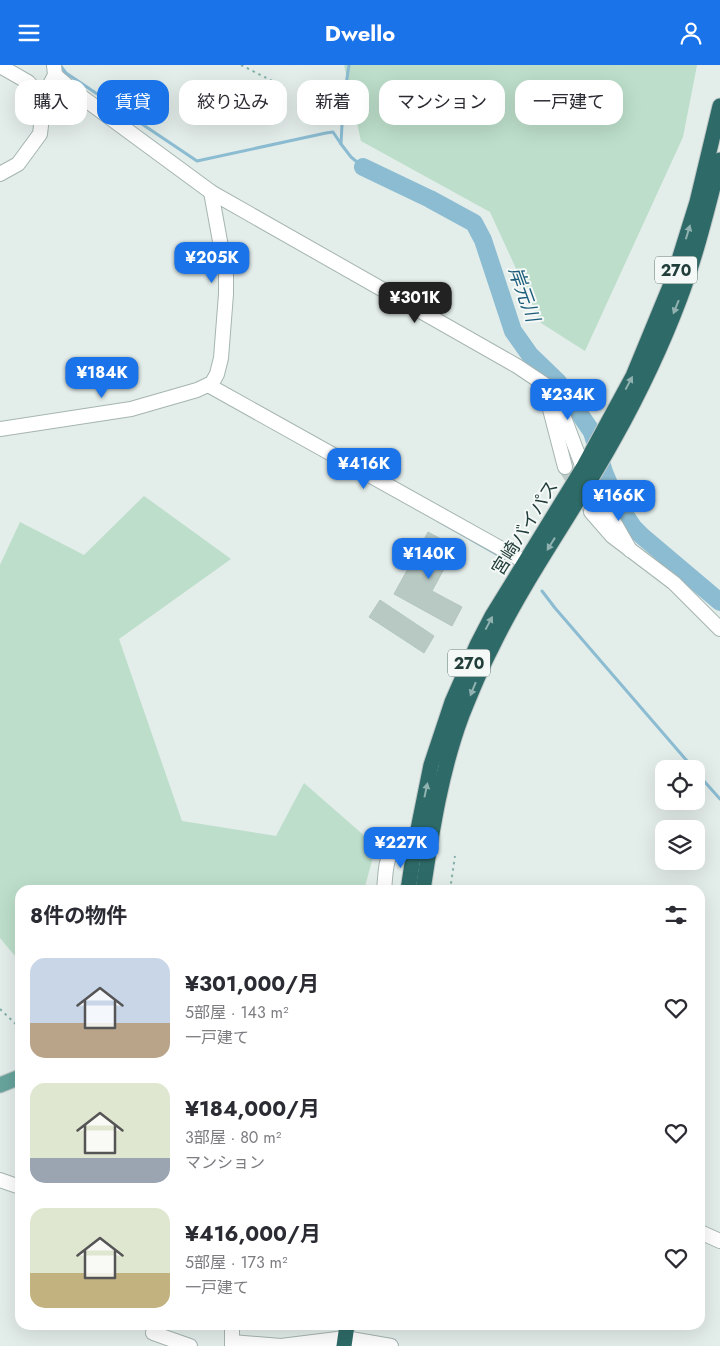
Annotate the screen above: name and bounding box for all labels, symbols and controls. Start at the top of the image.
text: Dwello [325,17,395,49]
icon: menu [15,19,43,47]
icon: person [677,19,705,47]
chip: 購入 [15,80,87,125]
chip: 賃貸 [97,80,169,125]
chip: 絞り込み [179,80,287,125]
chip: 新着 [297,80,369,125]
chip: マンション [379,80,505,125]
chip: 一戸建て [515,80,623,125]
one-way arrow [684,224,692,239]
pin: ¥205K [177,241,247,284]
text: ¥205K [185,246,239,269]
road number: 270 [655,257,697,283]
water label: 岸元川 [502,263,547,327]
pin: ¥301K [380,281,450,324]
text: ¥301K [390,286,440,309]
one-way arrow [672,300,680,315]
pin: ¥184K [67,357,137,399]
text: ¥184K [76,361,128,384]
one-way arrow [625,376,633,390]
pin: ¥234K [533,379,603,421]
text: ¥234K [541,383,595,406]
pin: ¥416K [329,447,399,490]
text: ¥416K [338,452,390,475]
street label: 宮崎バイパス [485,475,565,581]
pin: ¥166K [584,479,654,522]
text: ¥166K [593,484,645,507]
pin: ¥140K [394,537,464,580]
one-way arrow [547,537,556,550]
text: ¥140K [403,542,455,565]
one-way arrow [485,615,493,630]
road number: 270 [448,649,490,677]
one-way arrow [469,682,477,697]
map controls [655,760,705,870]
button: locate [655,760,705,810]
one-way arrow [422,782,430,798]
button: layers [655,820,705,870]
pin: ¥227K [366,827,436,869]
text: ¥227K [375,831,427,854]
text: 8件の物件 [30,901,127,931]
icon: filters [662,901,690,929]
text: ¥301,000/月 [185,969,319,999]
icon: home [70,978,130,1038]
icon: heart [662,994,690,1022]
text: 5部屋 · 143 m² [185,1001,289,1024]
text: 一戸建て [185,1026,249,1049]
text: ¥184,000/月 [185,1094,320,1124]
icon: home [70,1103,130,1163]
icon: heart [662,1119,690,1147]
text: 3部屋 · 80 m² [185,1126,281,1149]
text: マンション [185,1151,265,1174]
text: ¥416,000/月 [185,1219,321,1249]
icon: home [70,1228,130,1288]
icon: heart [662,1244,690,1272]
text: 5部屋 · 173 m² [185,1251,288,1274]
text: 一戸建て [185,1276,249,1299]

